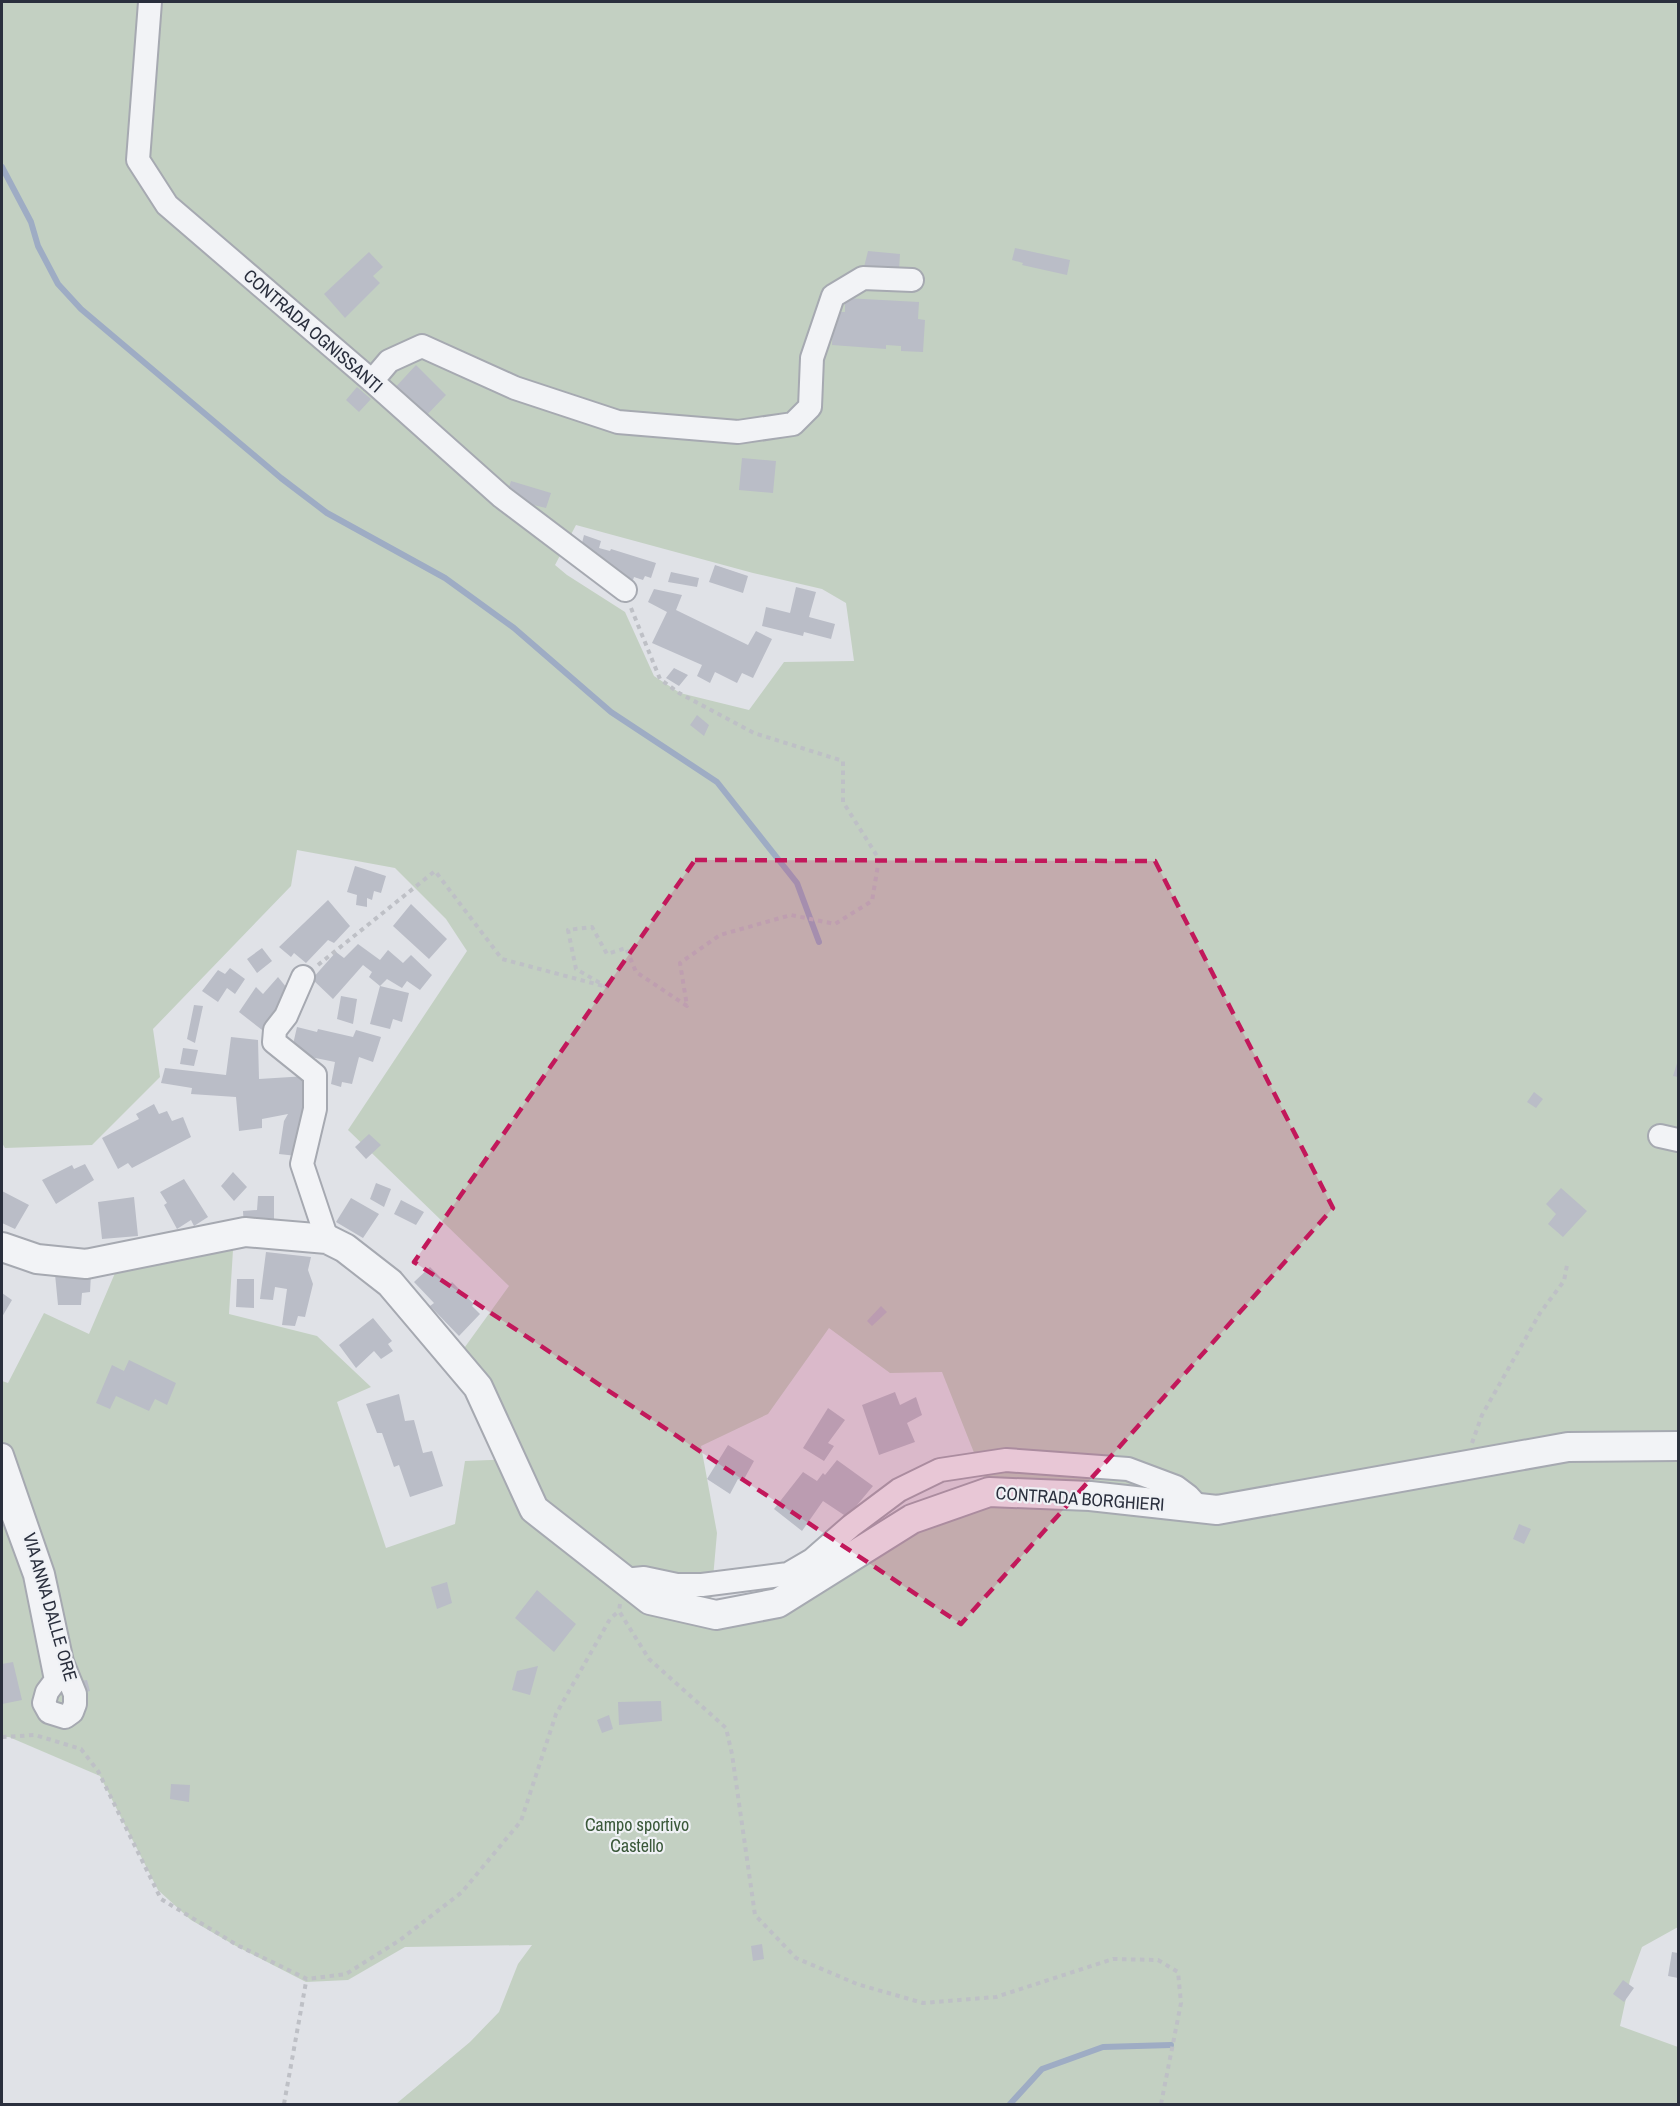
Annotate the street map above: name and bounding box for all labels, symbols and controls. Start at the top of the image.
street label: CONTRADA OGNISSANTI [238,263,388,398]
street label: CONTRADA BORGHIERI [995,1480,1165,1517]
street label: VIA ANNA DALLE ORE [17,1530,84,1684]
park label: Campo sportivo Castello [585,1812,689,1858]

